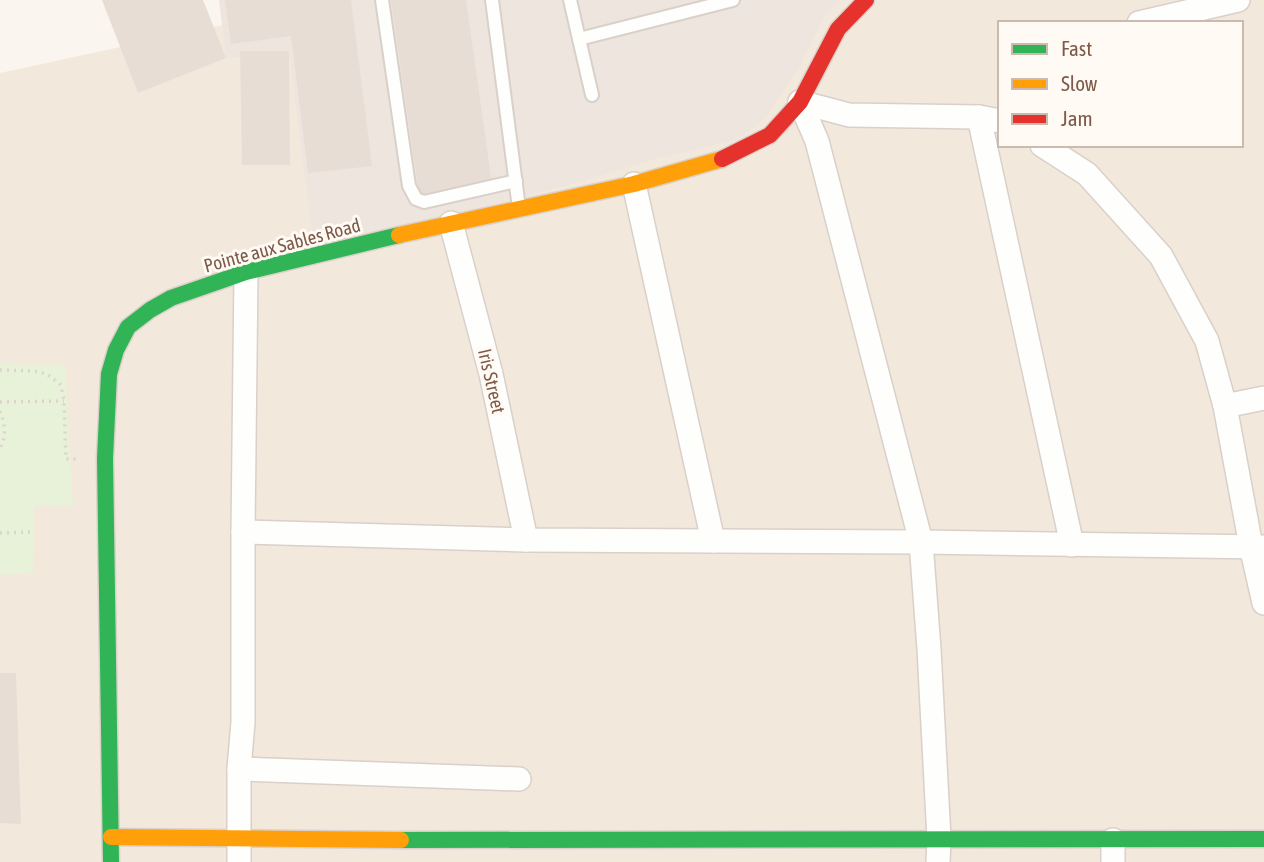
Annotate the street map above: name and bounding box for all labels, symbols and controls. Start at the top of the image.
legend [998,21,1243,147]
text: Fast [1061,36,1092,60]
text: Slow [1061,71,1098,95]
text: Jam [1061,106,1093,130]
street label: Pointe aux Sables Road [201,213,363,277]
street label: Iris Street [474,346,510,416]

